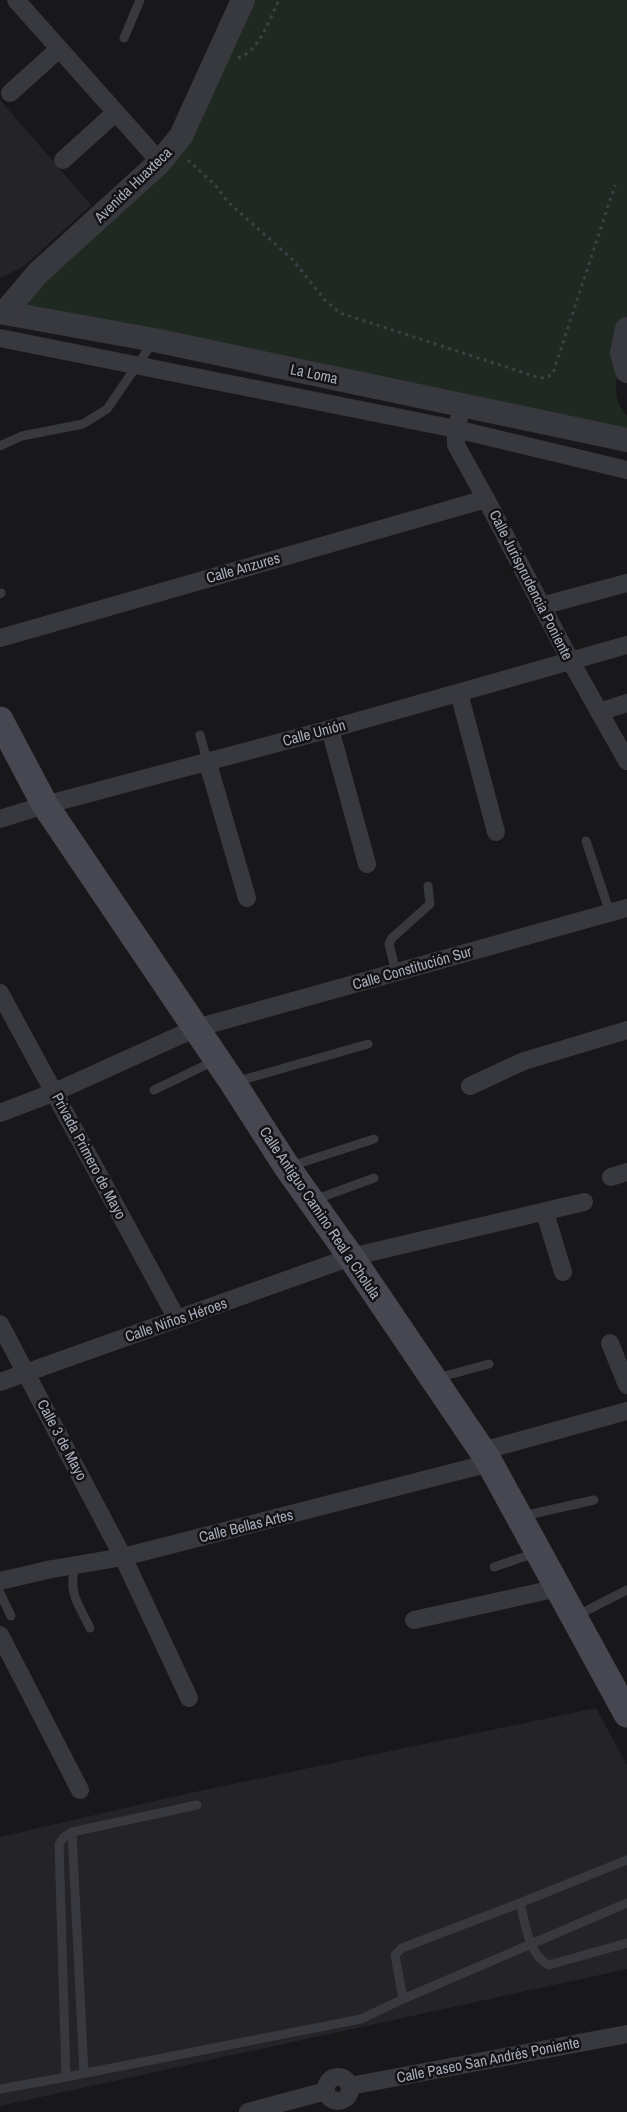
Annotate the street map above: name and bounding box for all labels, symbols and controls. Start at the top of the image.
street label: Avenida Huaxteca [89,142,176,228]
street label: La Loma [289,358,340,389]
street label: Calle Jurisprudencia Poniente [485,506,578,663]
street label: Calle Anzures [203,547,282,588]
street label: Calle Unión [280,714,348,751]
street label: Calle Constitución Sur [350,940,474,995]
street label: Privada Primero de Mayo [47,1089,132,1223]
street label: Calle Antiguo Camino Real a Cholula [255,1122,386,1303]
street label: Calle Niños Héroes [122,1292,230,1347]
street label: Calle 3 de Mayo [32,1396,93,1484]
street label: Calle Bellas Artes [197,1504,295,1547]
street label: Calle Paseo San Andrés Poniente [395,2031,581,2088]

